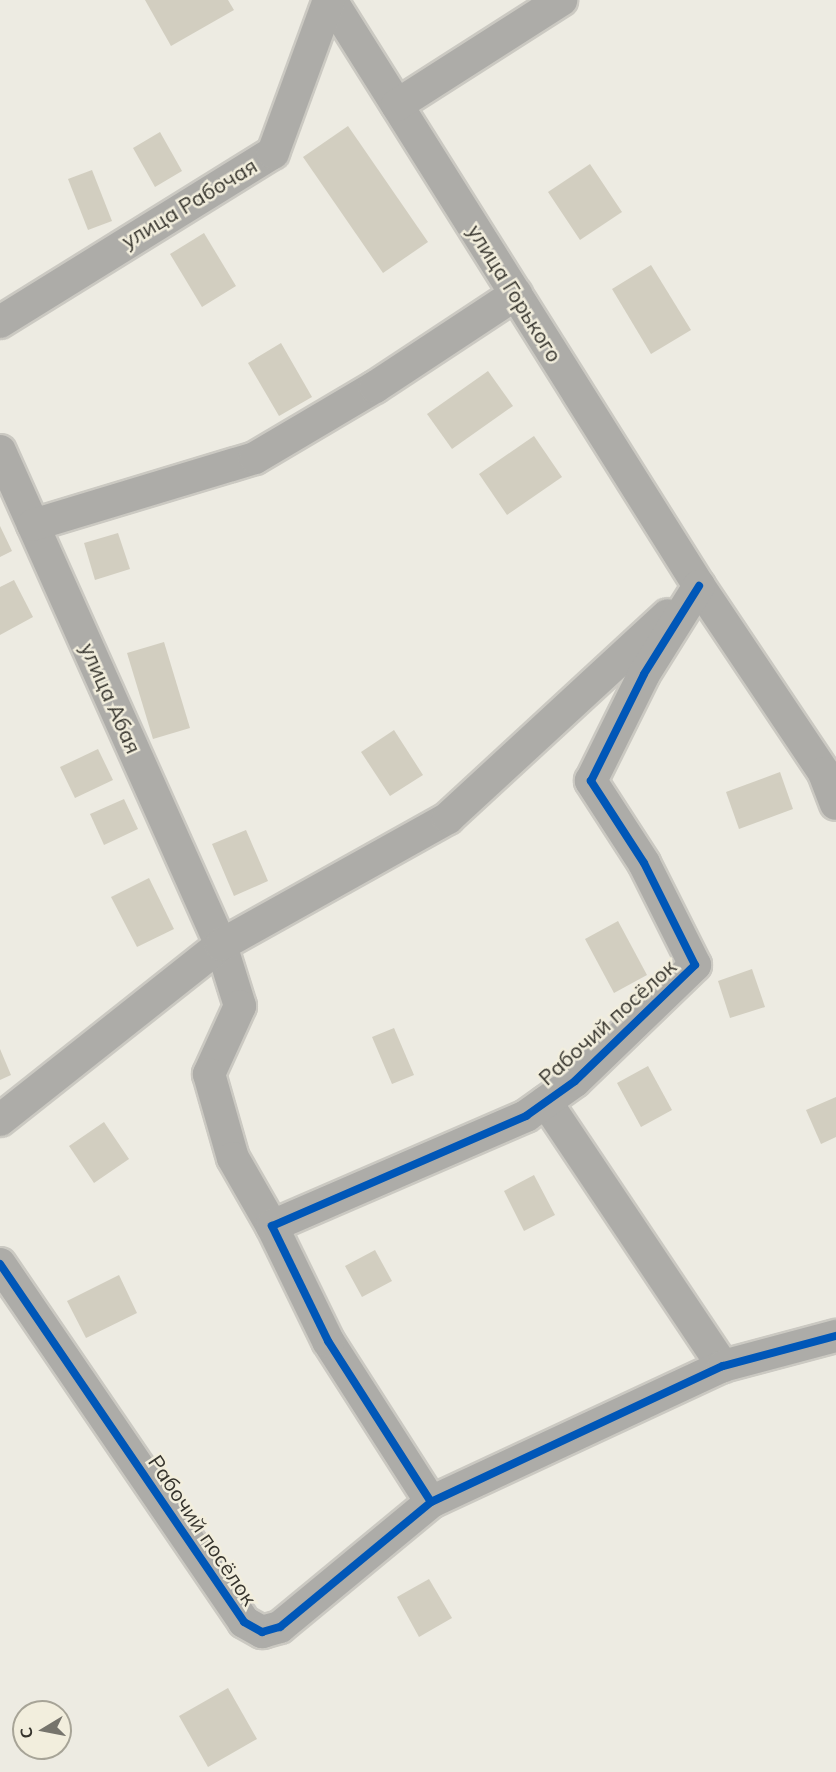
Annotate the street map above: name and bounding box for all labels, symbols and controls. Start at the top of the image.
street label: улица Рабочая [117,153,261,253]
street label: улица Горького [463,220,567,366]
street label: улица Абая [75,639,147,757]
street label: Рабочий посёлок [533,954,681,1090]
street label: Рабочий посёлок [143,1450,263,1610]
north arrow [12,1700,72,1760]
text: С [15,1726,37,1740]

